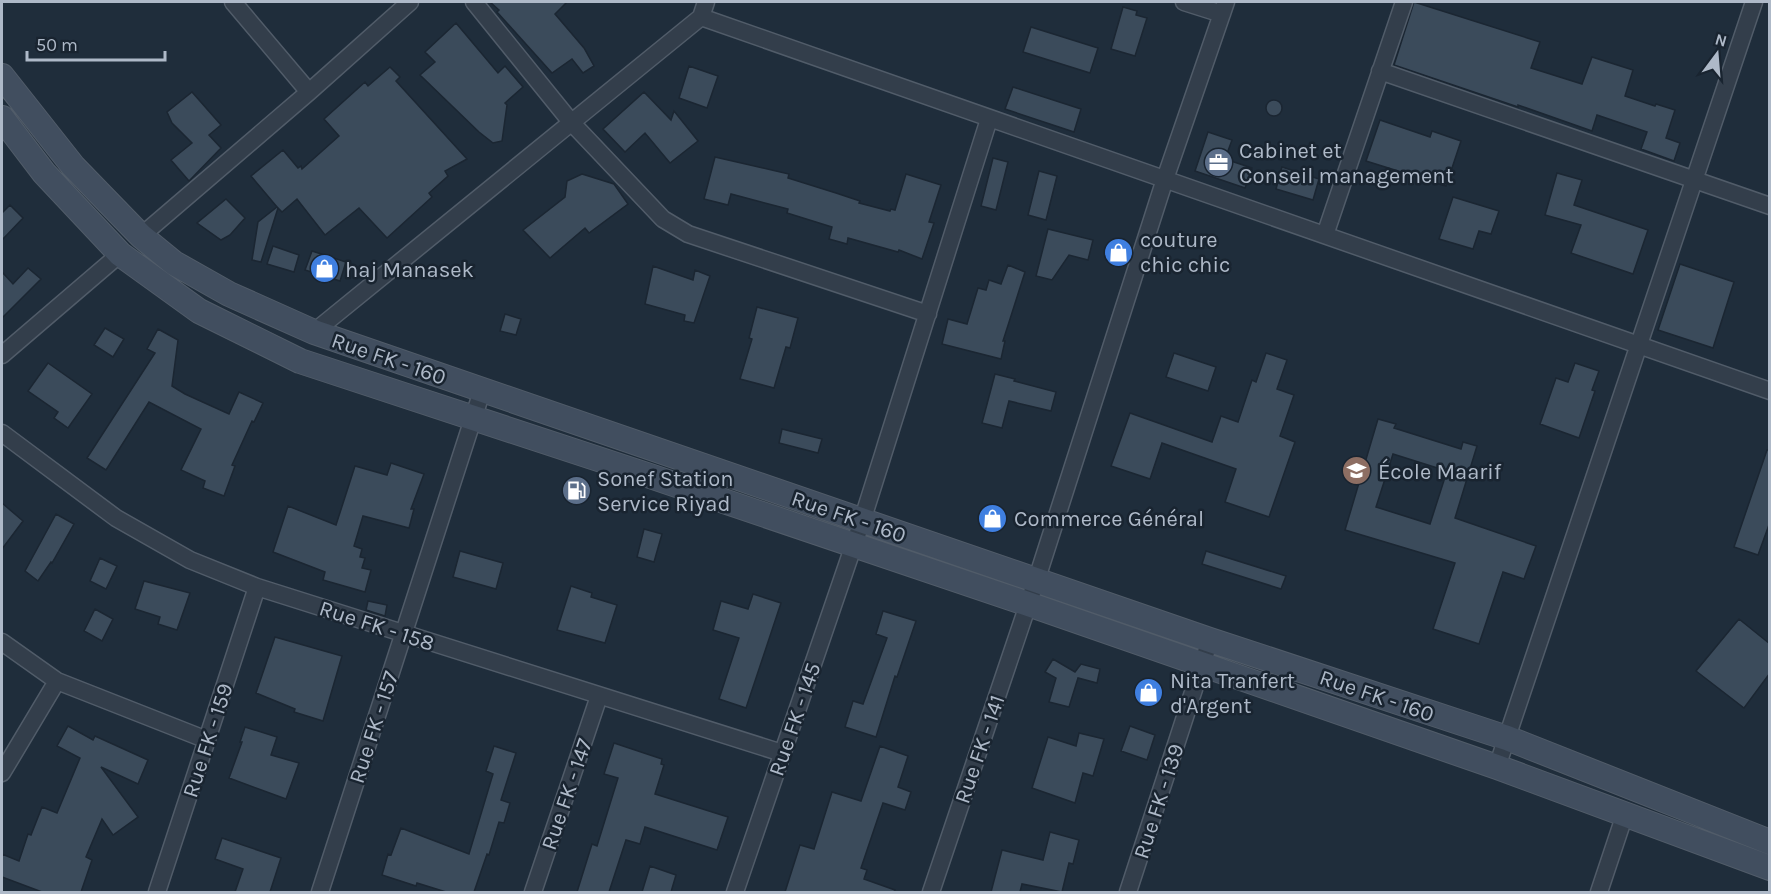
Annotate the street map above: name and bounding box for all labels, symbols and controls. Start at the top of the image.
scale bar [27,24,165,62]
north arrow [1687,24,1747,84]
text: N [1713,29,1729,51]
text: 50 m [36,34,78,56]
place label: Cabinet et Conseil management [1239,138,1454,189]
office icon: Cabinet et Conseil management [1202,147,1234,179]
place label: couture chic chic [1140,227,1230,278]
shop icon: couture chic chic [1103,236,1135,268]
shop icon: haj Manasek [308,253,340,285]
place label: haj Manasek [345,257,474,283]
street label: Rue FK - 160 [328,327,449,391]
school or university icon: École Maarif [1341,455,1373,487]
place label: École Maarif [1378,458,1502,485]
place label: Sonef Station Service Riyad [597,466,733,517]
fuel station icon: Sonef Station Service Riyad [560,475,592,507]
street label: Rue FK - 160 [788,485,909,549]
shop icon: Commerce Général [977,502,1009,534]
place label: Commerce Général [1014,506,1204,532]
street label: Rue FK - 158 [316,595,438,657]
street label: Rue FK - 145 [763,659,826,779]
street label: Rue FK - 160 [1316,664,1437,728]
street label: Rue FK - 157 [344,668,404,787]
place label: Nita Tranfert d'Argent [1170,668,1295,719]
shop icon: Nita Tranfert d'Argent [1133,677,1165,709]
street label: Rue FK - 159 [177,680,239,801]
street label: Rue FK - 141 [949,692,1011,807]
street label: Rue FK - 147 [536,735,598,854]
street label: Rue FK - 139 [1128,741,1190,862]

